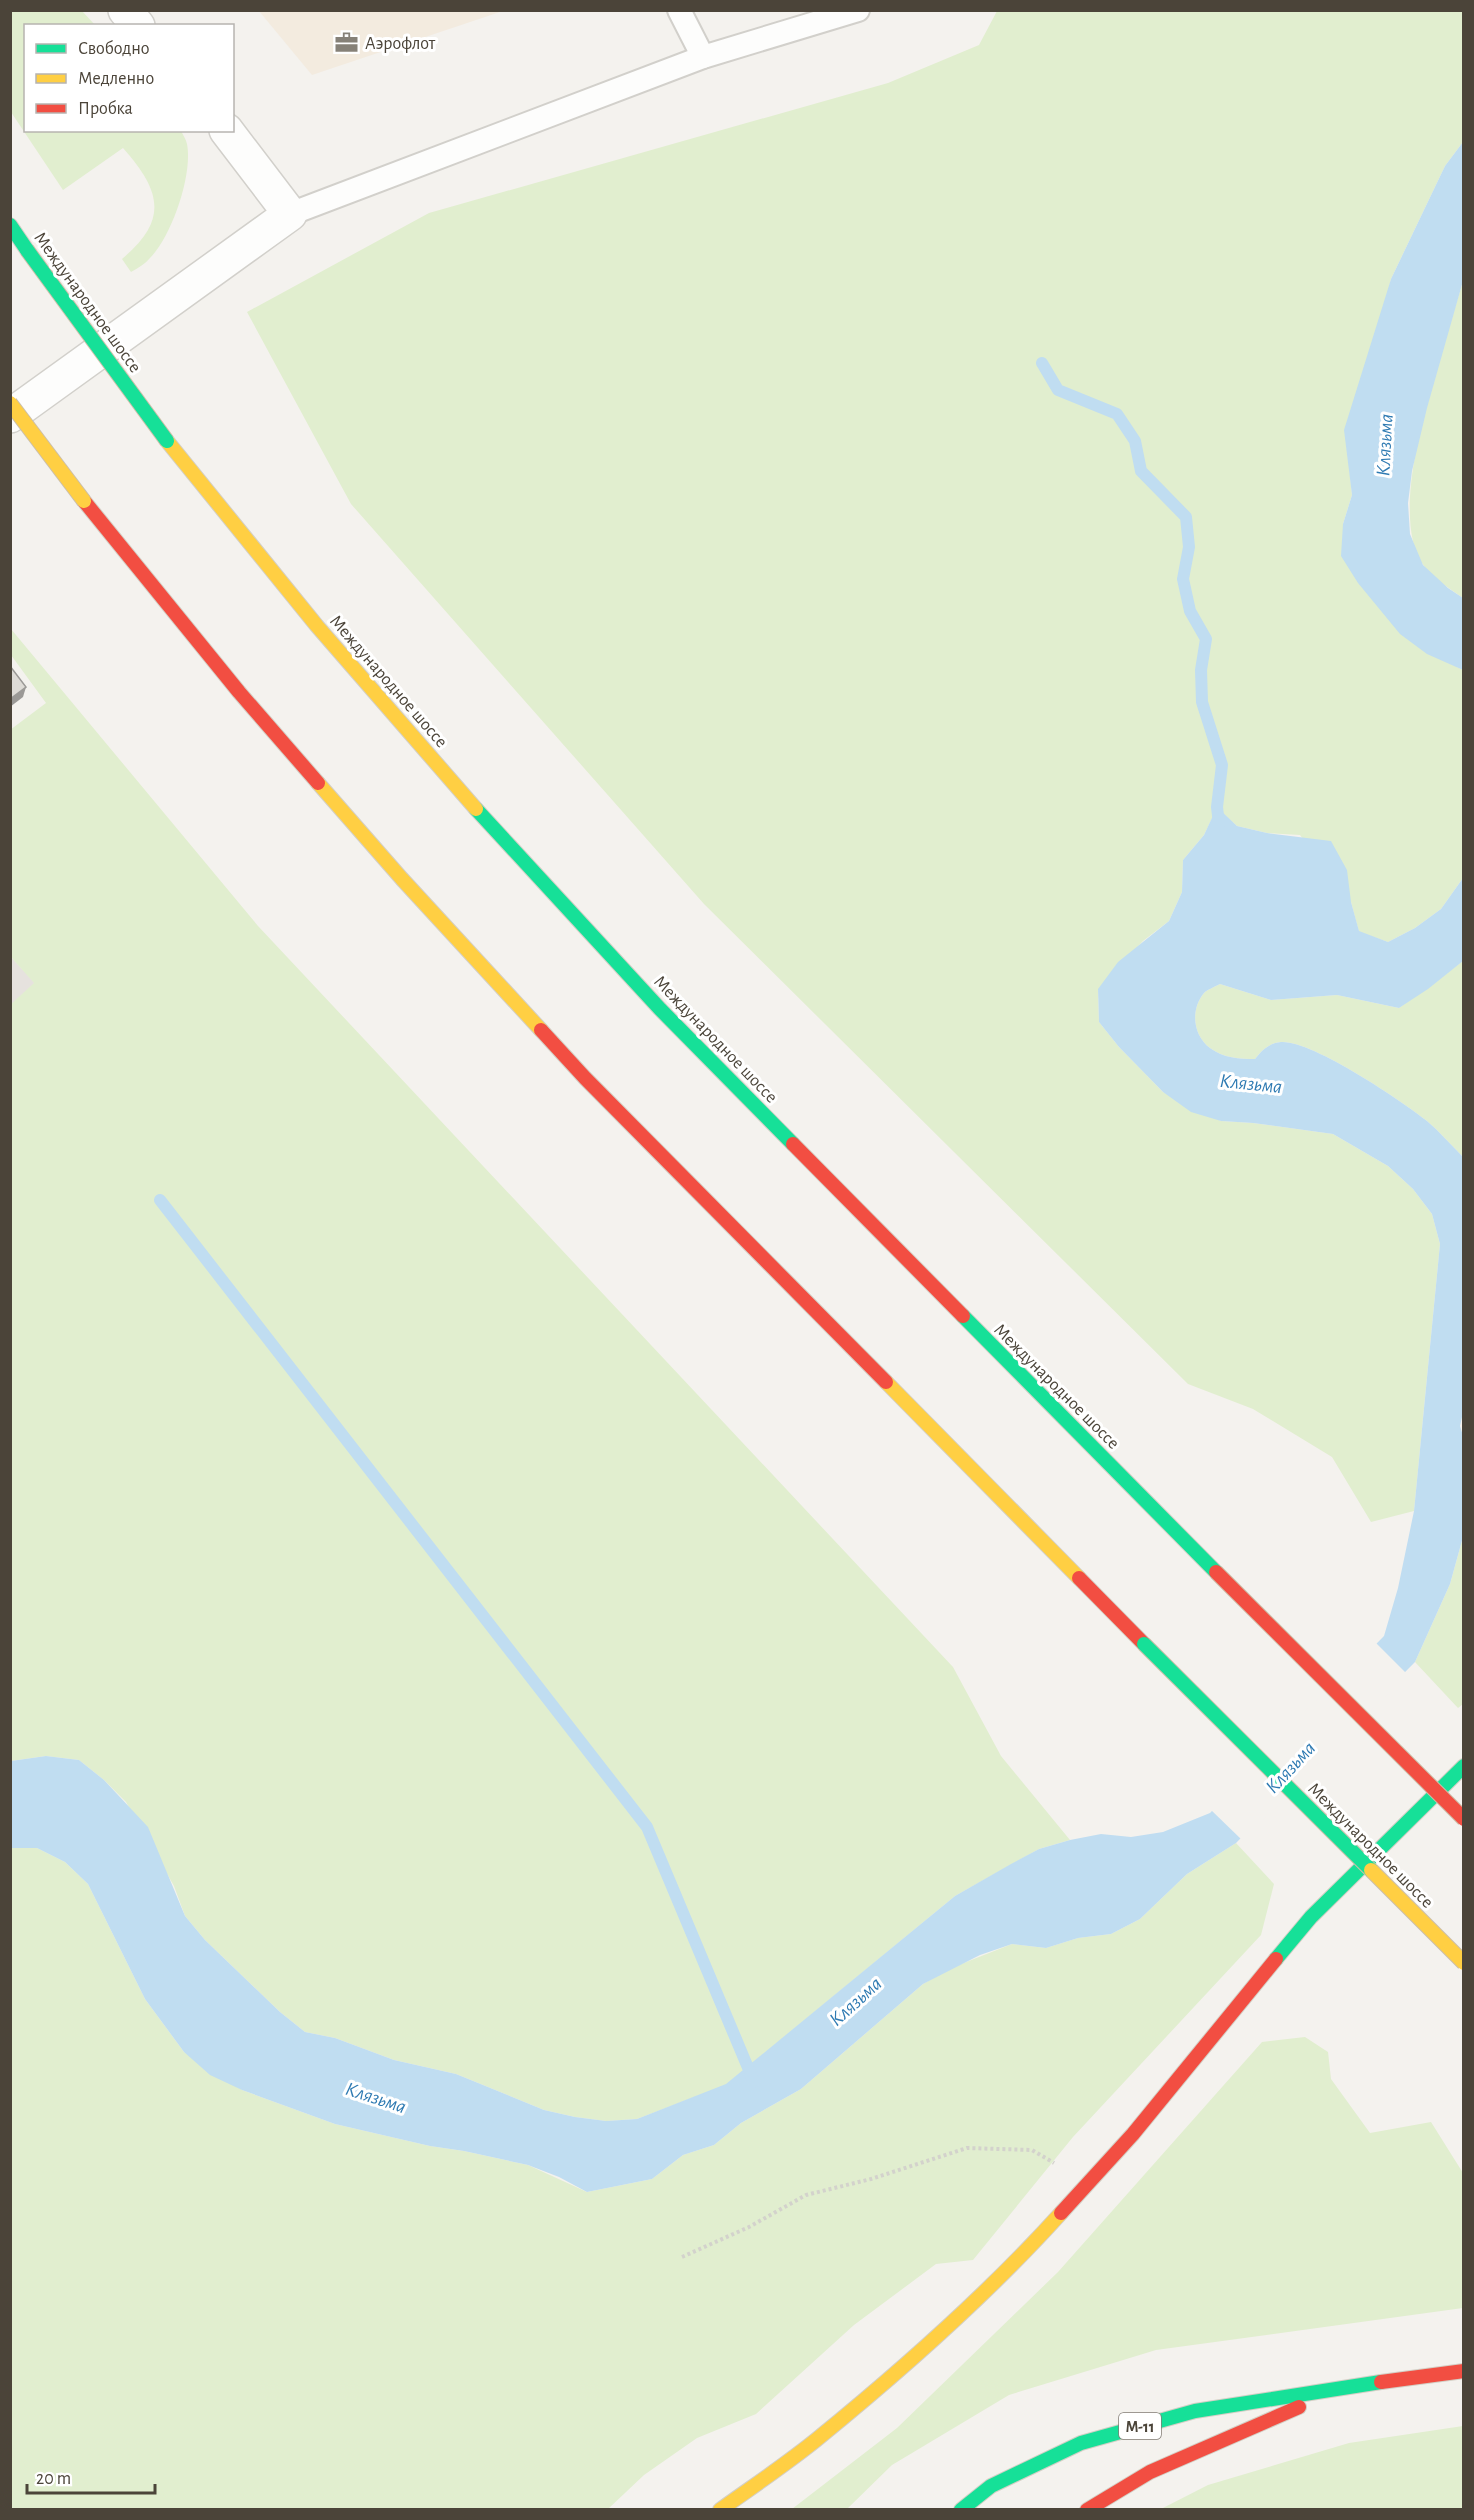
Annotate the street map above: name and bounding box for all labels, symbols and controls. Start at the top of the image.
legend [24,24,234,132]
office icon: Аэрофлот [334,30,360,56]
place label: Аэрофлот [365,35,436,53]
text: Свободно [78,39,150,58]
text: Медленно [78,70,154,88]
text: Пробка [78,99,133,118]
street label: Международное шоссе [30,229,144,376]
water label: Клязьма [1373,413,1397,477]
street label: Международное шоссе [326,612,451,751]
street label: Международное шоссе [650,973,780,1107]
water label: Клязьма [1219,1071,1283,1097]
street label: Международное шоссе [990,1321,1122,1453]
water label: Клязьма [1262,1738,1319,1797]
street label: Международное шоссе [1304,1780,1436,1912]
water label: Клязьма [826,1973,886,2030]
water label: Клязьма [343,2079,408,2117]
road number: М-11 [1119,2413,1161,2439]
scale bar [27,2457,154,2495]
text: 20 m [36,2470,71,2488]

